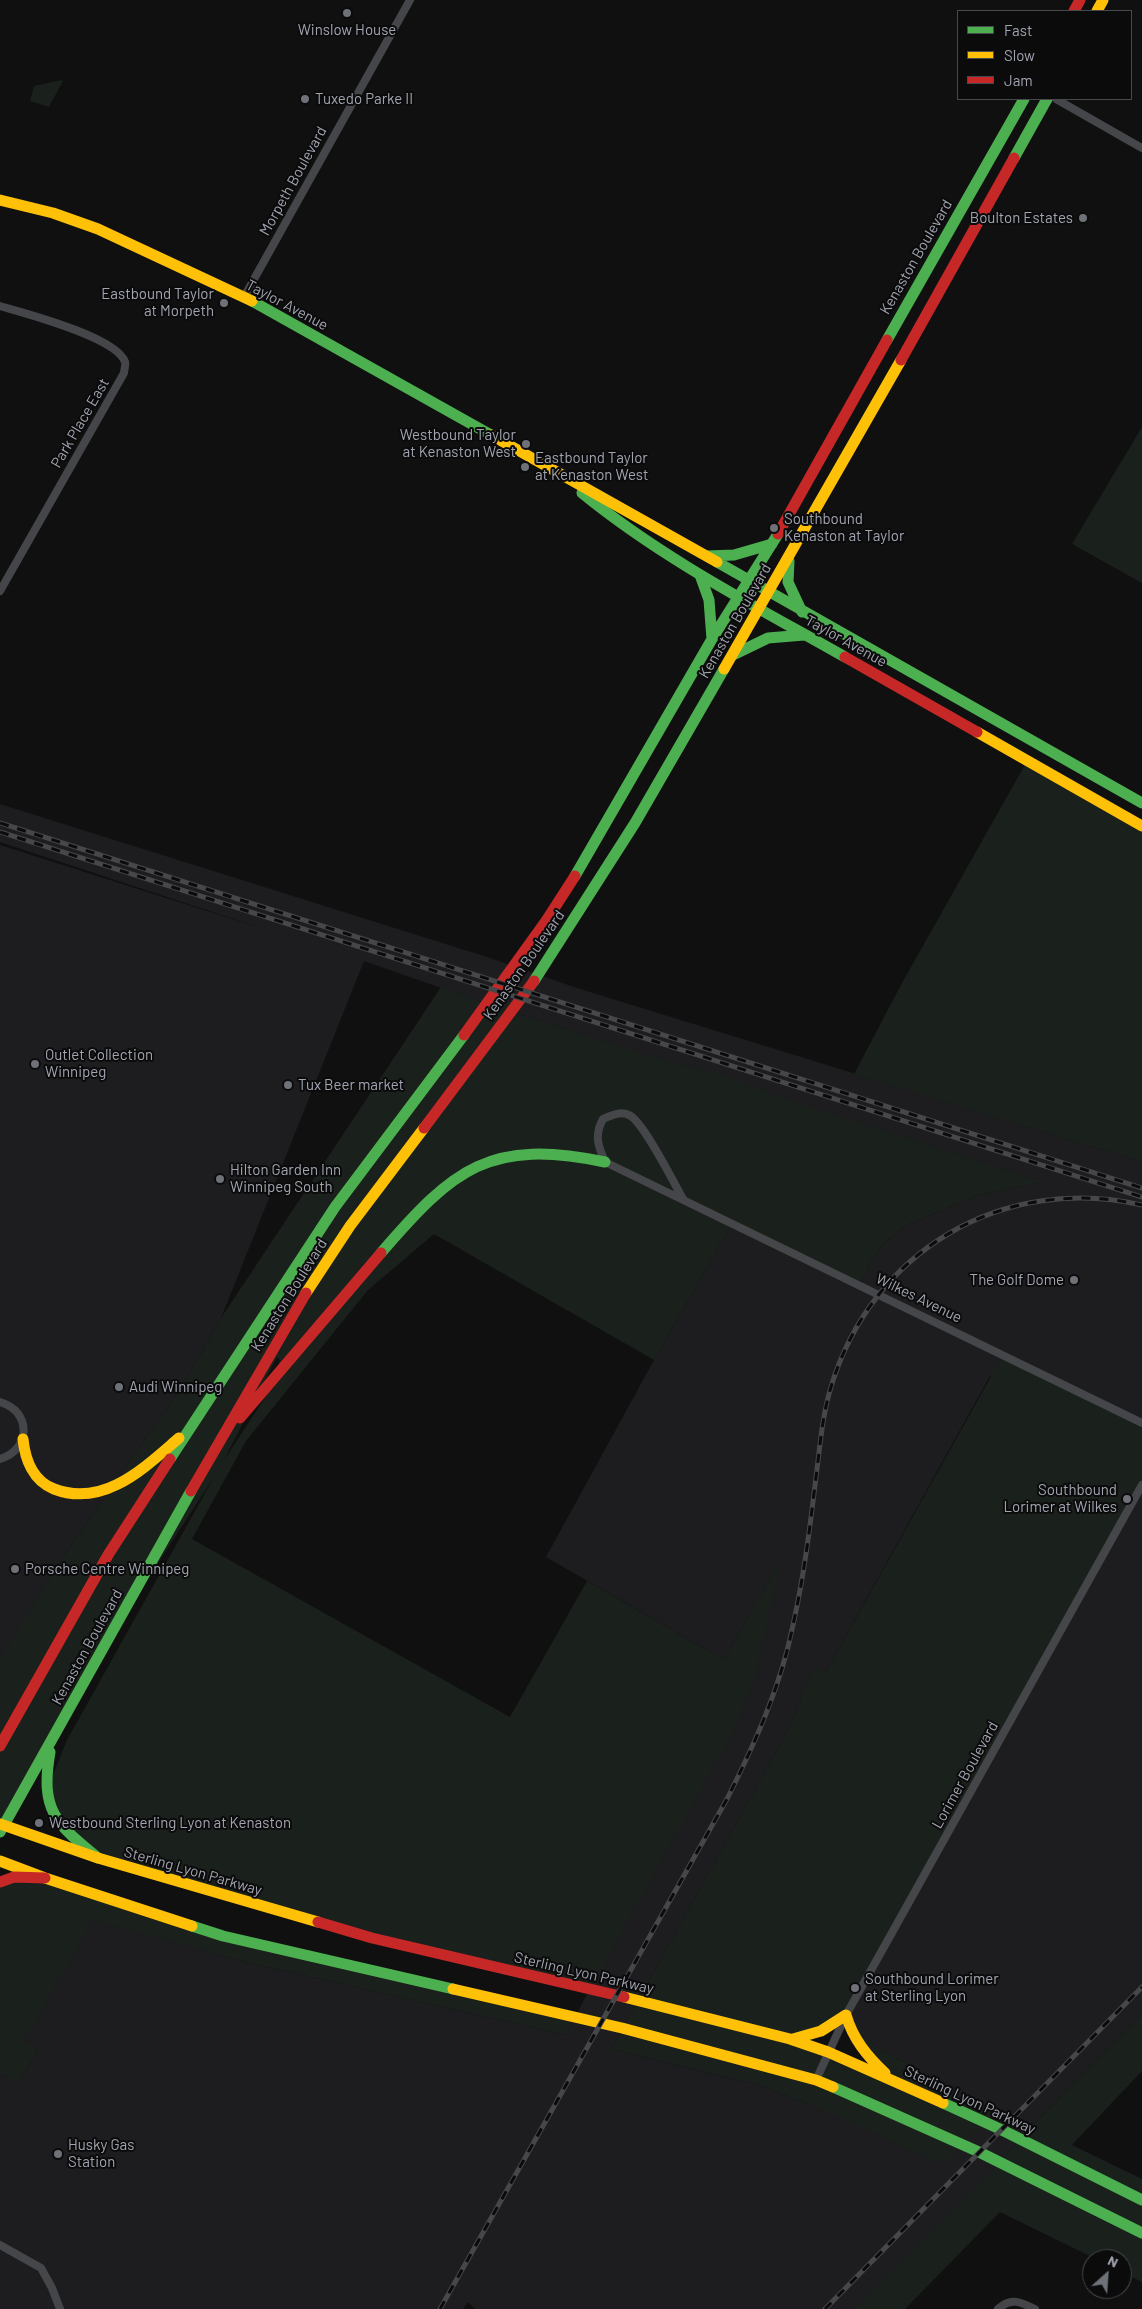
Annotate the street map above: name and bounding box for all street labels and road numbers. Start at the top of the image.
street label: Morpeth Boulevard [256,123,330,239]
street label: Kenaston Boulevard [876,196,956,318]
street label: Taylor Avenue [243,276,331,334]
street label: Park Place East [47,375,113,471]
street label: Kenaston Boulevard [695,560,775,682]
street label: Taylor Avenue [802,611,890,671]
street label: Kenaston Boulevard [480,907,568,1023]
street label: Kenaston Boulevard [247,1235,331,1355]
street label: Wilkes Avenue [873,1269,965,1327]
street label: Kenaston Boulevard [48,1586,126,1708]
street label: Lorimer Boulevard [928,1718,1002,1832]
street label: Sterling Lyon Parkway [122,1843,264,1899]
street label: Sterling Lyon Parkway [512,1948,656,1998]
street label: Sterling Lyon Parkway [902,2062,1038,2138]

